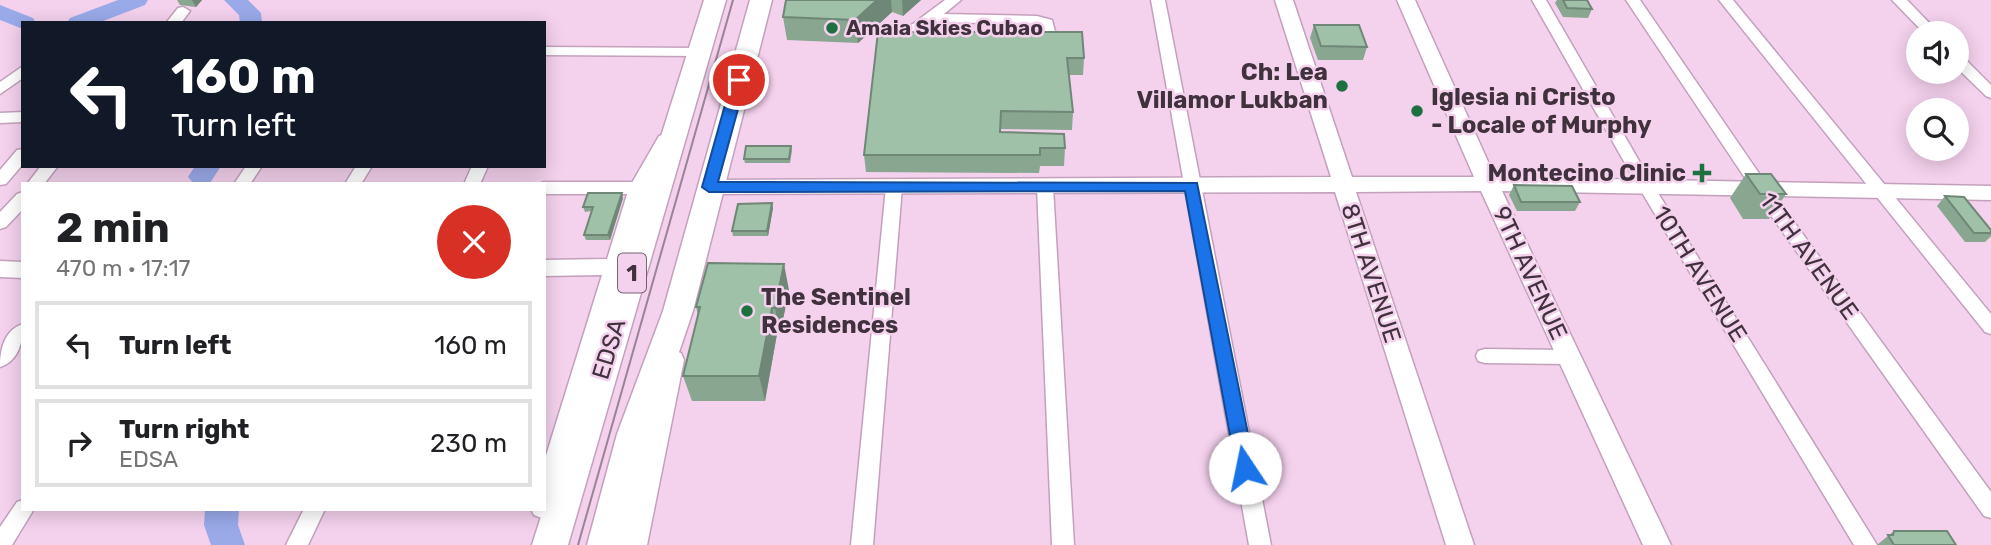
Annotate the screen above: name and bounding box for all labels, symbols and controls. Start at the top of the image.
place label: Amaia Skies Cubao [846,15,1043,40]
marker: Amaia Skies Cubao [824,20,840,36]
map controls [1906,21,1969,161]
button: sound [1906,21,1969,84]
text: 160 m [171,47,316,105]
icon: left [56,49,147,140]
pin [709,50,769,110]
place label: Ch: Lea Villamor Lukban [1136,58,1328,114]
icon: arrive [720,61,758,99]
marker: Ch: Lea Villamor Lukban [1334,78,1350,94]
place label: Iglesia ni Cristo - Locale of Murphy [1431,83,1652,139]
button: search [1906,98,1969,161]
marker: Iglesia ni Cristo - Locale of Murphy [1409,103,1425,119]
text: Turn left [171,106,296,144]
place label: Montecino Clinic [1487,159,1686,187]
marker: Montecino Clinic [1692,163,1712,183]
street label: 11TH AVENUE [1754,187,1864,325]
street label: 8TH AVENUE [1335,200,1407,346]
street label: 10TH AVENUE [1647,201,1753,347]
street label: 9TH AVENUE [1487,202,1573,344]
text: 2 min [56,203,170,253]
button: close [437,205,511,279]
text: 470 m · 17:17 [56,254,190,282]
road number: 1 [618,254,646,292]
place label: The Sentinel Residences [761,283,911,339]
marker: The Sentinel Residences [739,303,755,319]
street label: EDSA [587,315,631,383]
icon: left [60,326,98,364]
text: Turn left [119,330,231,361]
text: 160 m [434,330,507,361]
text: Turn right [119,414,249,445]
icon: right [60,424,98,462]
text: 230 m [430,428,507,459]
position arrow [1208,431,1282,505]
text: EDSA [119,445,178,473]

